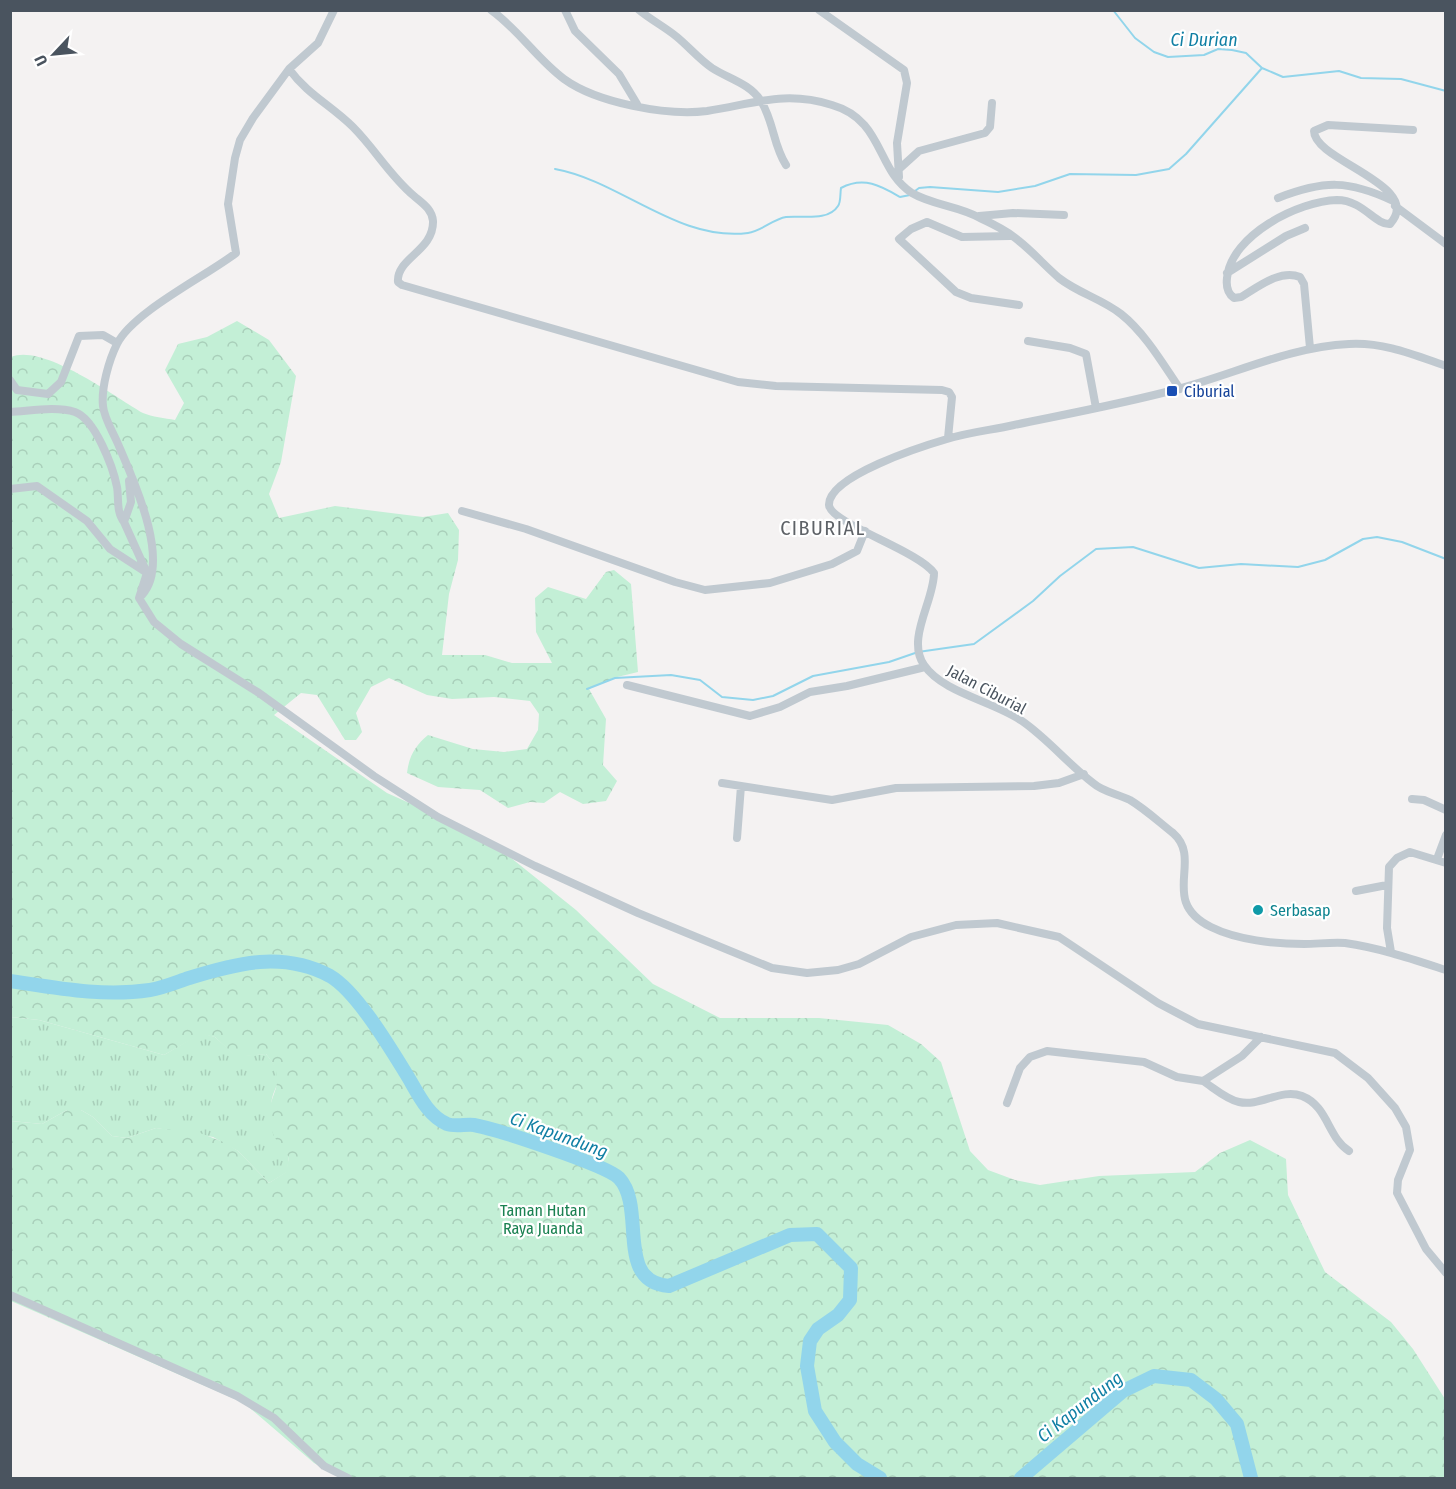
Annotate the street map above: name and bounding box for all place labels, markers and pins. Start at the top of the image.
place label: Ciburial [1184,382,1235,401]
marker: Ciburial [1165,384,1179,398]
place label: Serbasap [1270,901,1331,920]
marker: Serbasap [1251,903,1265,917]

